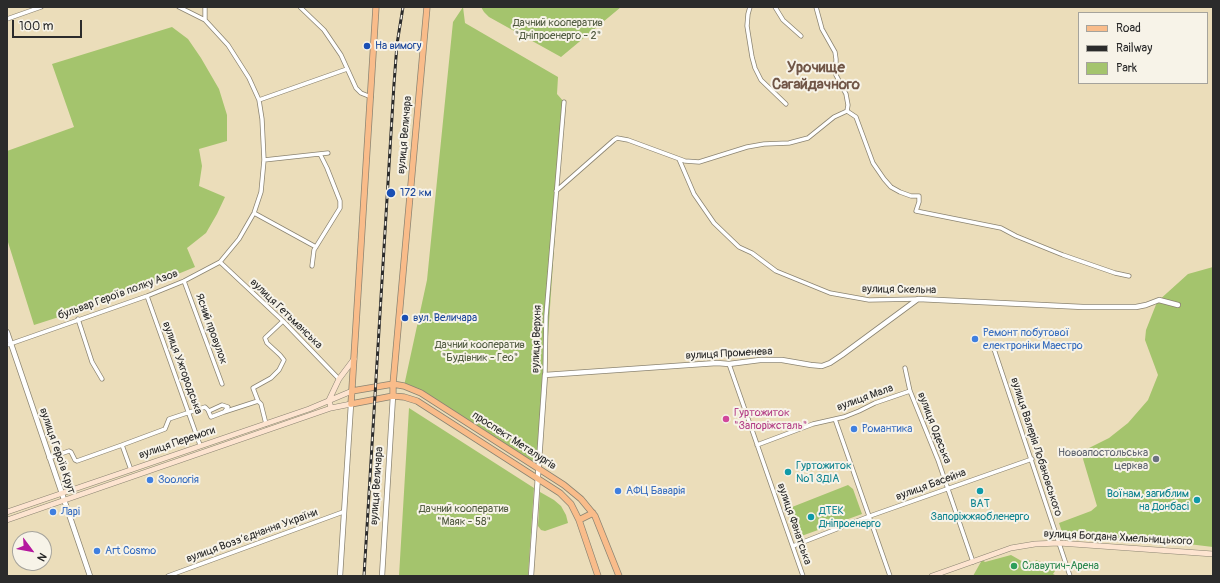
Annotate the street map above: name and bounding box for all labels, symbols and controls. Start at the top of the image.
scale bar [14,12,84,38]
legend [1078,12,1208,84]
park label: Дачний кооператив "Дніпроенерго - 2" [513,16,603,42]
text: 100 m [19,19,53,34]
text: Road [1116,21,1141,36]
place label: На вимогу [375,39,421,53]
marker: На вимогу [362,41,372,51]
text: Railway [1116,41,1152,56]
district label: Урочище Сагайдачного [772,59,860,94]
text: Park [1116,61,1137,76]
street label: вулиця Величара [395,95,415,175]
place label: 172 км [400,186,432,200]
marker: 172 км [385,187,397,199]
street label: бульвар Героїв полку Азов [56,267,180,323]
street label: вулиця Гетьманська [247,276,325,352]
street label: вулиця Скельна [862,283,936,297]
street label: Ясний провулок [192,292,230,366]
street label: вулиця Верхня [529,305,545,373]
place label: вул. Величара [413,311,477,325]
marker: вул. Величара [400,313,410,323]
street label: вулиця Ужгородська [159,320,205,416]
place label: Ремонт побутової електроніки Маестро [983,326,1083,352]
marker: Ремонт побутової електроніки Маестро [970,334,980,344]
park label: Дачний кооператив "Будівник - Гео" [435,338,525,364]
street label: вулиця Променева [685,345,773,363]
street label: вулиця Валерія Лобановського [1007,376,1065,518]
street label: вулиця Мала [835,382,895,414]
street label: вулиця Одеська [914,390,954,466]
street label: вулиця Героїв Крут [36,406,78,496]
place label: Гуртожиток "Запоріжсталь" [734,406,807,432]
street label: проспект Металургів [469,409,559,473]
marker: Гуртожиток "Запоріжсталь" [721,414,731,424]
place label: Романтика [862,422,912,436]
street label: вулиця Перемоги [137,424,217,462]
marker: Романтика [849,424,859,434]
street label: вулиця Величара [368,446,386,526]
place label: Новоапостольська церква [1058,446,1148,472]
marker: Новоапостольська церква [1151,454,1161,464]
place label: Гуртожиток №1 ЗДІА [796,459,852,485]
street label: вулиця Басейна [894,466,968,504]
marker: Гуртожиток №1 ЗДІА [783,467,793,477]
place label: Зоологія [158,473,199,487]
marker: Зоологія [145,475,155,485]
street label: вулиця Фанатська [774,482,814,566]
place label: АФЦ Баварiя [626,484,685,498]
marker: АФЦ Баварiя [613,486,623,496]
marker: ВАТ Запоріжжяобленерго [975,486,985,496]
place label: Воїнам, загиблим на Донбасі [1107,487,1189,513]
marker: Воїнам, загиблим на Донбасі [1192,495,1202,505]
place label: ВАТ Запоріжжяобленерго [931,497,1029,523]
park label: Дачний кооператив "Маяк - 58" [419,502,509,528]
place label: ДТЕК Дніпроенерго [819,504,881,530]
place label: Ларі [61,505,80,519]
street label: вулиця Воззʼєднання України [184,506,320,566]
marker: Ларі [48,507,58,517]
marker: ДТЕК Дніпроенерго [806,512,816,522]
street label: вулиця Богдана Хмельницького [1043,528,1193,548]
north arrow [12,531,52,571]
place label: Art Cosmo [105,544,156,558]
marker: Art Cosmo [92,546,102,556]
text: N [34,550,49,564]
place label: Славутич-Арена [1022,559,1099,573]
marker: Славутич-Арена [1009,561,1019,571]

